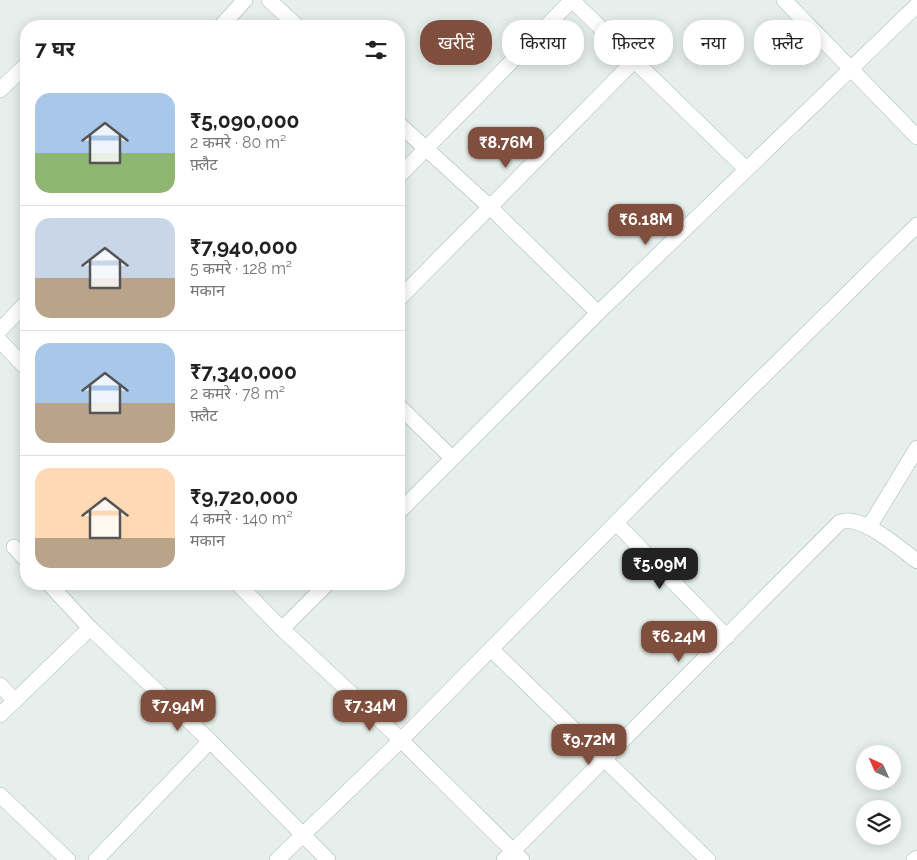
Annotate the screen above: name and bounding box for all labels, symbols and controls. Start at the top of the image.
chip: खरीदें [420,20,492,65]
chip: किराया [502,20,584,65]
chip: फ़िल्टर [594,20,673,65]
chip: नया [683,20,744,65]
chip: फ़्लैट [754,20,821,65]
text: 7 घर [35,36,75,61]
icon: filters [362,36,390,64]
text: ₹5,090,000 [190,108,299,133]
icon: home [75,113,135,173]
pin: ₹8.76M [465,126,547,169]
text: 2 कमरे · 80 m² [190,133,286,152]
text: ₹8.76M [479,133,533,152]
text: फ़्लैट [190,155,218,174]
pin: ₹6.18M [605,204,687,246]
text: ₹6.18M [619,210,673,229]
text: ₹7,940,000 [190,234,298,259]
icon: home [75,238,135,298]
text: 5 कमरे · 128 m² [190,259,292,278]
text: मकान [190,281,225,300]
text: ₹7,340,000 [190,359,297,384]
icon: home [75,363,135,423]
text: 2 कमरे · 78 m² [190,384,285,403]
text: फ़्लैट [190,406,218,425]
text: ₹9,720,000 [190,484,298,509]
icon: home [75,488,135,548]
text: 4 कमरे · 140 m² [190,509,293,528]
text: मकान [190,531,225,550]
pin: ₹5.09M [619,548,701,590]
text: ₹5.09M [633,554,687,573]
pin: ₹6.24M [638,620,720,663]
text: ₹6.24M [652,627,706,646]
pin: ₹7.94M [137,690,219,732]
pin: ₹7.34M [329,690,411,732]
text: ₹7.94M [152,696,204,715]
text: ₹7.34M [344,696,396,715]
pin: ₹9.72M [548,724,630,766]
text: ₹9.72M [562,730,616,749]
north arrow [856,745,901,790]
map controls [856,745,901,845]
button: layers [856,800,901,845]

